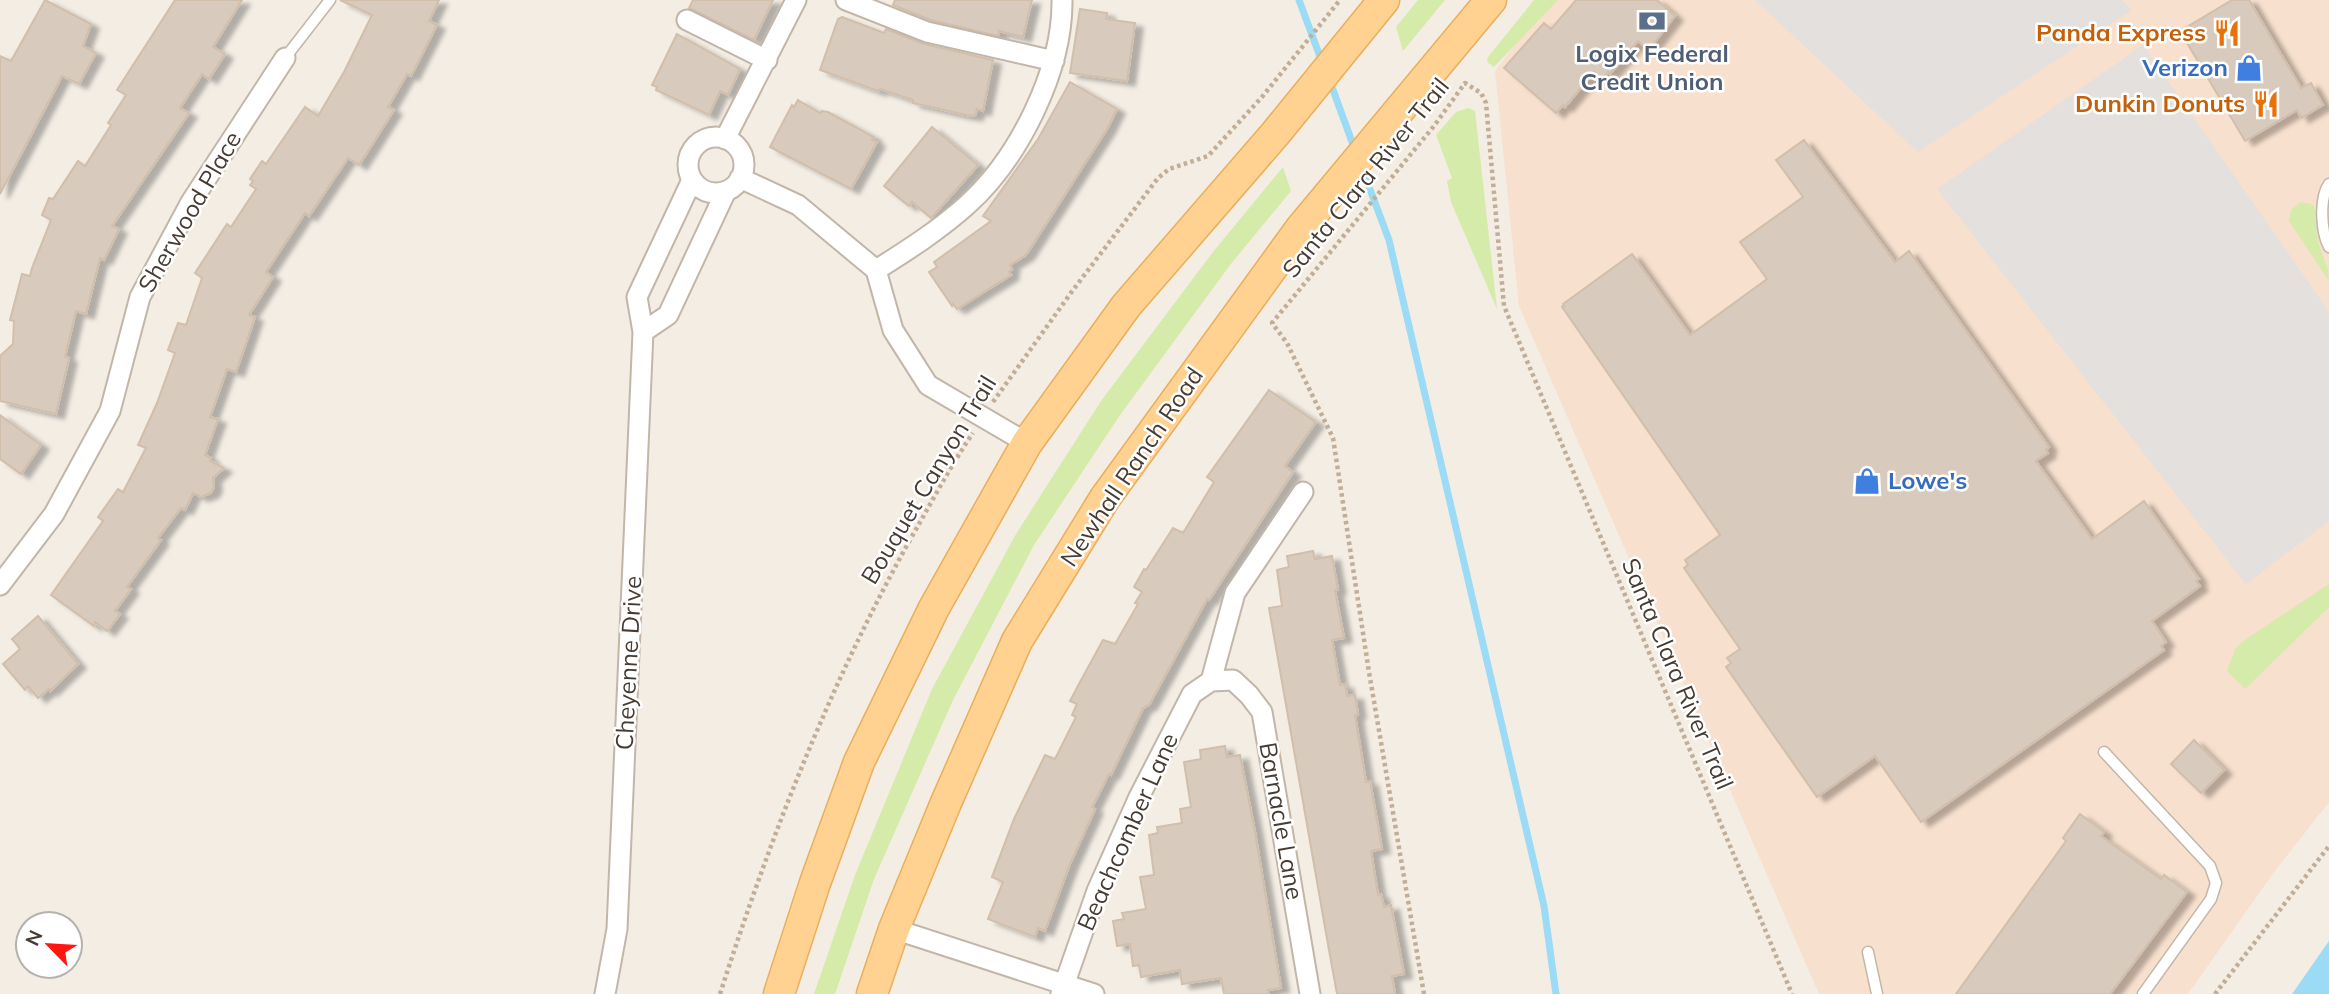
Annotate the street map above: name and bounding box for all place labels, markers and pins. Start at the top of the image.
bank icon: Logix Federal Credit Union [1637,6,1667,36]
place label: Panda Express [2036,17,2206,47]
restaurant icon: Panda Express [2212,18,2242,48]
place label: Logix Federal Credit Union [1575,38,1729,96]
place label: Verizon [2141,52,2228,82]
shop icon: Verizon [2234,53,2264,83]
place label: Dunkin Donuts [2075,88,2245,118]
restaurant icon: Dunkin Donuts [2251,89,2281,119]
place label: Lowe's [1888,465,1967,495]
shop icon: Lowe's [1852,466,1882,496]

